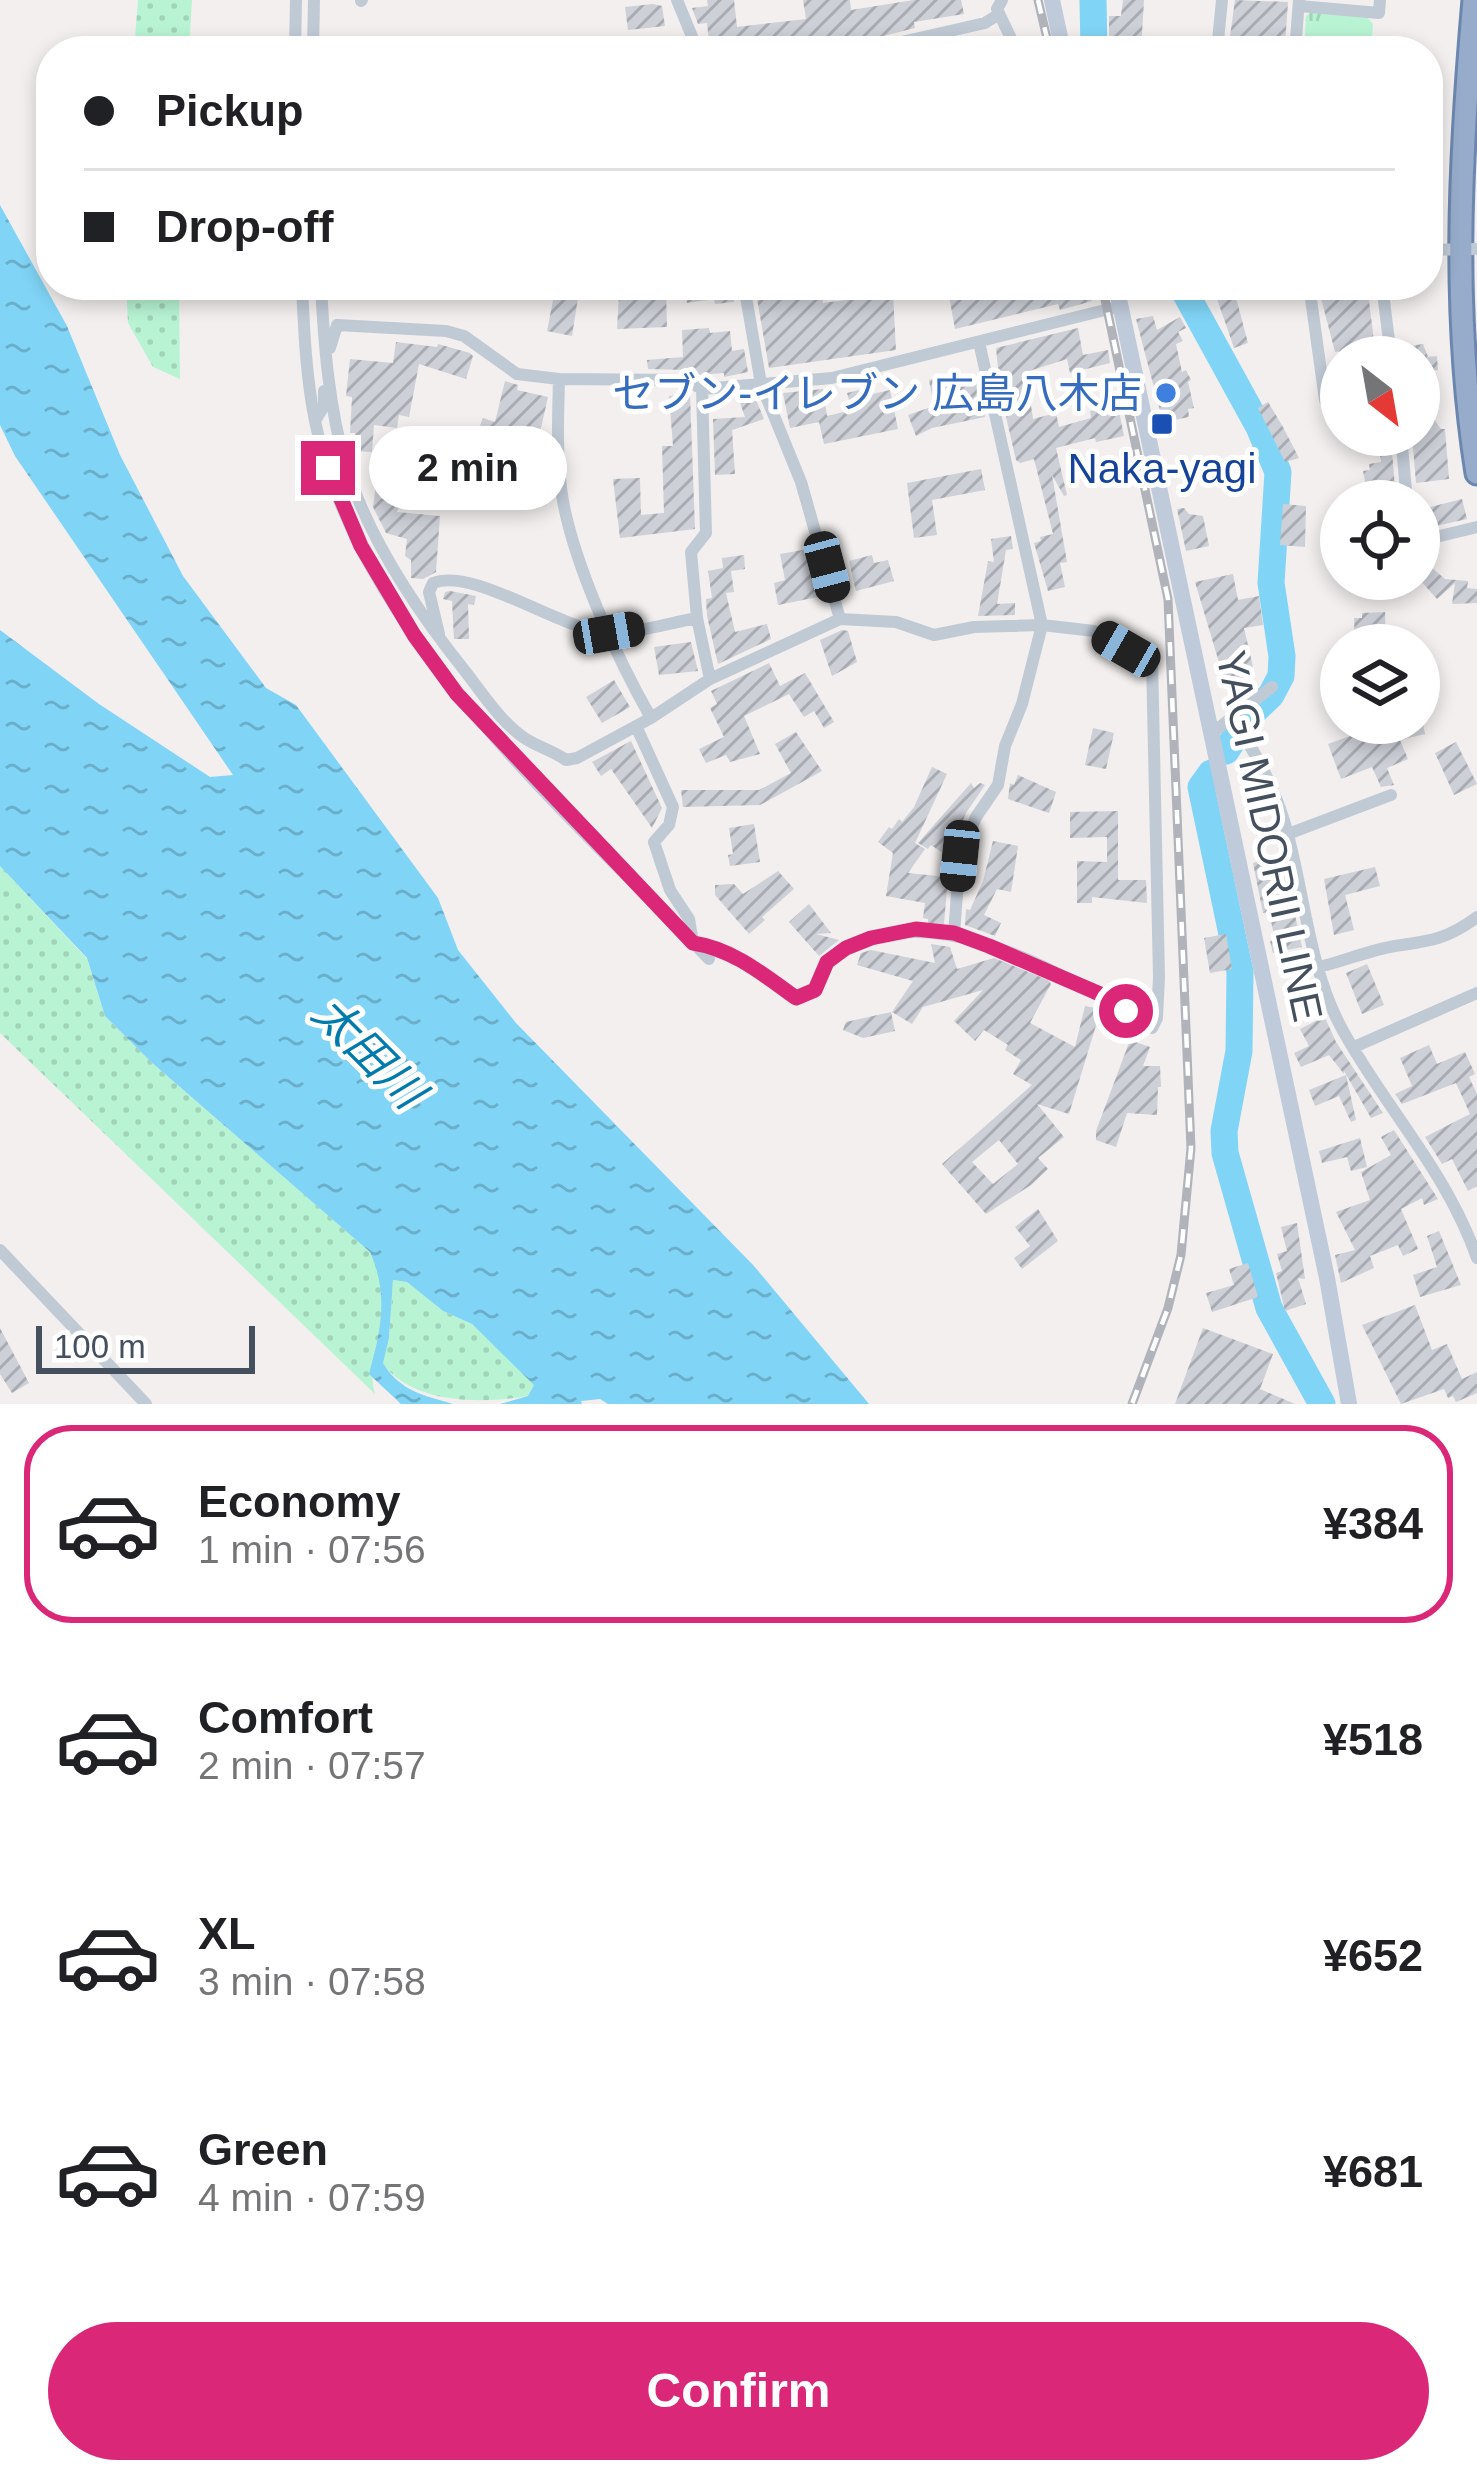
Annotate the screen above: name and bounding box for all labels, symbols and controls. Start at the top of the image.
text: Pickup [156,85,304,136]
text: Drop-off [156,201,333,252]
north arrow [1320,336,1440,456]
map controls [1320,336,1440,744]
place label: セブン-イレブン 広島八木店 [612,370,1142,417]
marker: セブン-イレブン 広島八木店 [1153,380,1179,406]
marker: Naka-yagi [1149,411,1175,437]
callout: 2 min [370,426,568,510]
route end [301,441,355,495]
place label: Naka-yagi [1067,445,1257,492]
text: 2 min [417,446,519,489]
button: locate [1320,480,1440,600]
car [800,528,854,606]
car [570,609,648,657]
car [1086,615,1166,683]
button: layers [1320,624,1440,744]
street label: YAGI MIDORII LINE [1207,647,1332,1026]
car [938,818,982,894]
route start [1099,984,1153,1038]
water label: 太田川 [303,987,437,1121]
scale bar [36,1320,255,1373]
text: 100 m [54,1328,146,1365]
icon: car [54,1470,162,1578]
text: Economy [198,1476,401,1527]
text: ¥384 [1323,1498,1423,1549]
text: 1 min · 07:56 [198,1528,426,1571]
icon: car [54,1686,162,1794]
text: Comfort [198,1692,373,1743]
text: ¥518 [1323,1714,1423,1765]
text: 2 min · 07:57 [198,1744,426,1787]
icon: car [54,1902,162,2010]
text: XL [198,1908,256,1959]
text: ¥652 [1323,1930,1423,1981]
text: 3 min · 07:58 [198,1960,426,2003]
icon: car [54,2118,162,2226]
text: Green [198,2124,328,2175]
text: ¥681 [1323,2146,1423,2197]
text: 4 min · 07:59 [198,2176,426,2219]
button: Confirm [48,2322,1429,2460]

